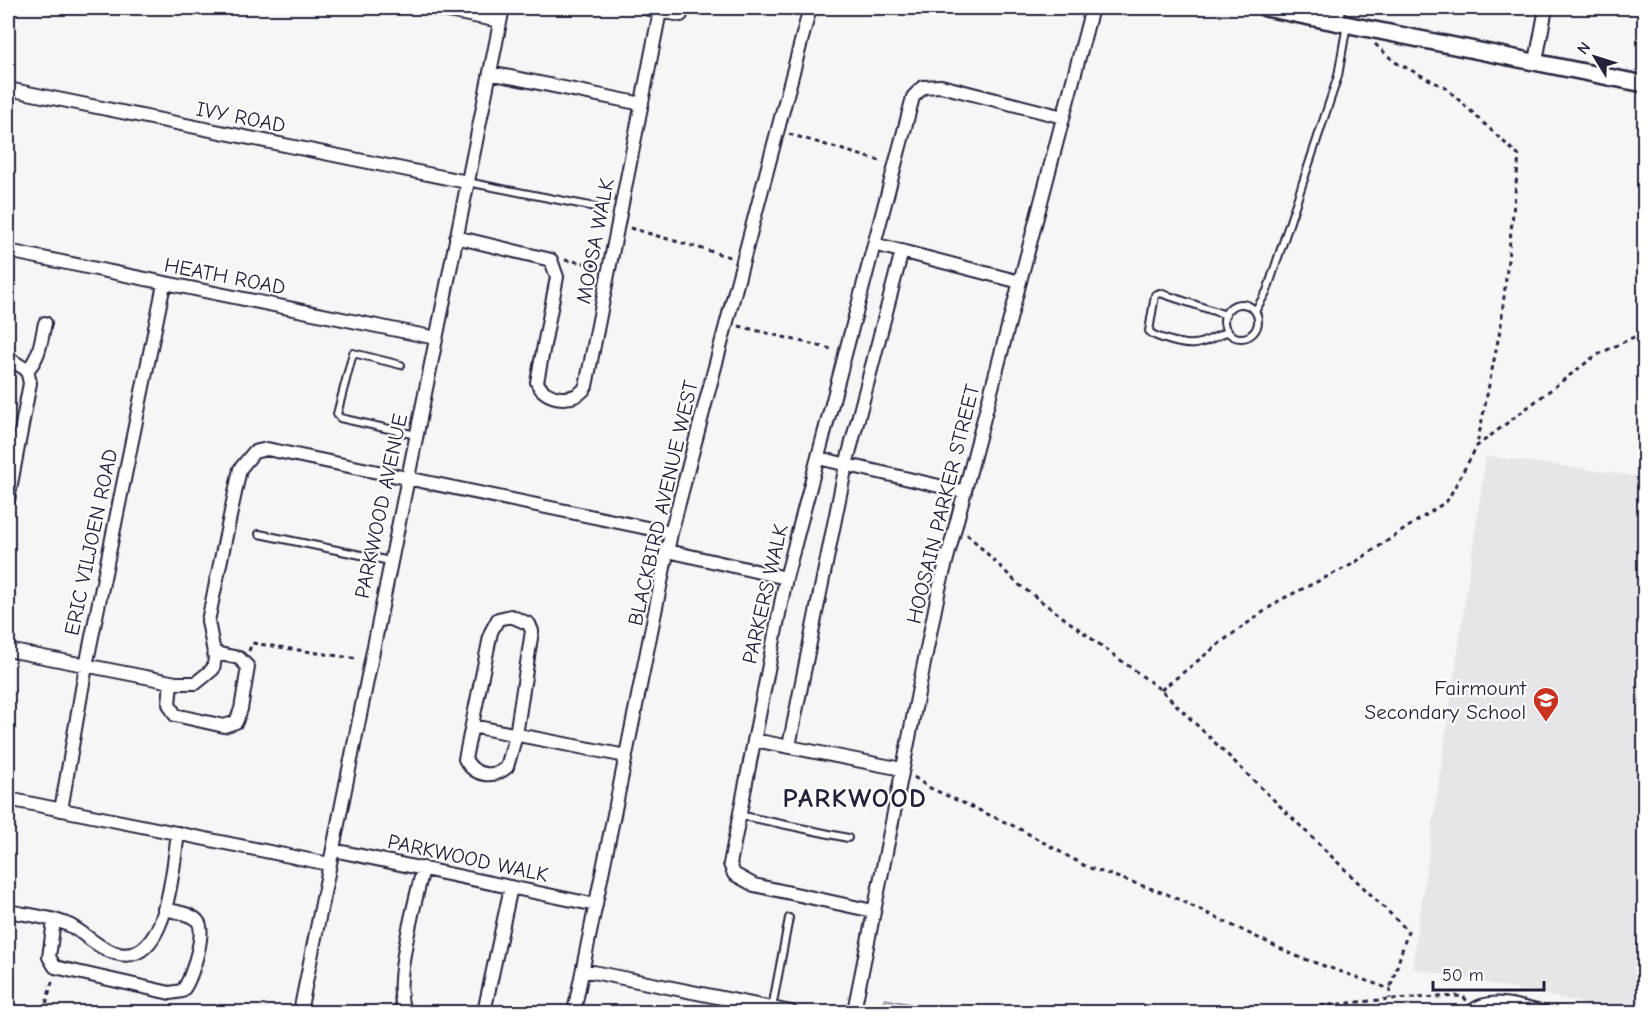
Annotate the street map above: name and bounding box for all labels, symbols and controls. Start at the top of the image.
north arrow [1565,27,1625,87]
text: N [1574,39,1594,58]
street label: IVY ROAD [194,97,288,137]
street label: MOOSA WALK [571,176,619,306]
street label: HEATH ROAD [162,252,288,300]
street label: BLACKBIRD AVENUE WEST [623,378,703,628]
street label: HOOSAIN PARKER STREET [902,382,984,626]
street label: PARKWOOD AVENUE [350,411,412,601]
street label: ERIC VILJOEN ROAD [60,447,122,637]
street label: PARKERS WALK [737,522,793,666]
place label: Fairmount Secondary School [1365,676,1527,724]
school or university icon: Fairmount Secondary School [1531,685,1561,723]
district label: PARKWOOD [783,783,927,814]
street label: PARKWOOD WALK [385,829,551,887]
scale bar [1433,954,1544,992]
text: 50 m [1442,965,1484,986]

